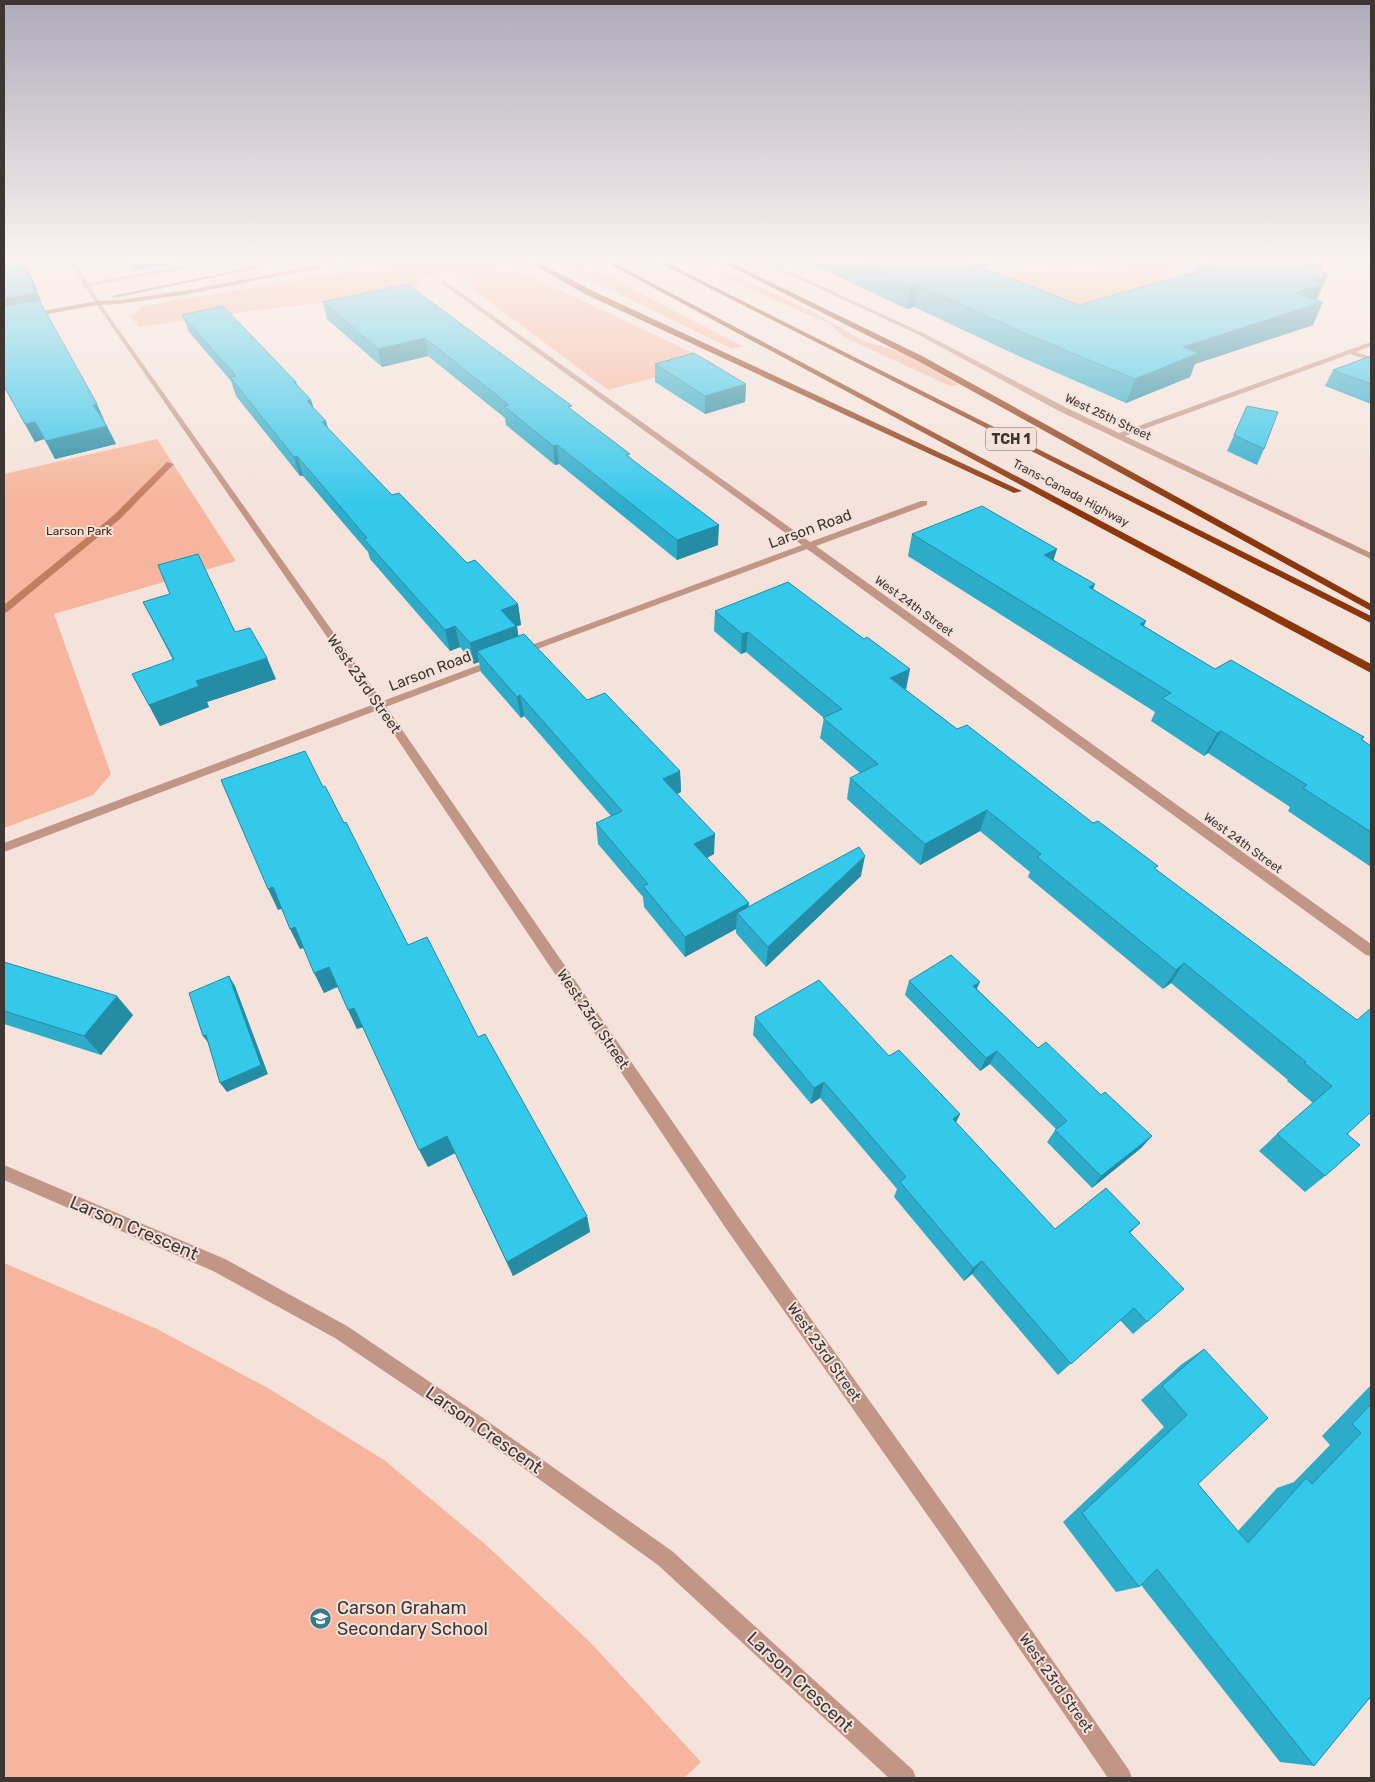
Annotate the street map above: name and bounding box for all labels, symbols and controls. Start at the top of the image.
street label: West 25th Street [1063,391,1154,443]
road number: TCH 1 [986,428,1036,450]
street label: Trans-Canada Highway [1010,456,1132,530]
street label: Larson Road [766,506,854,552]
park label: Larson Park [46,524,113,538]
street label: West 24th Street [872,573,956,639]
street label: West 23rd Street [323,631,405,737]
street label: Larson Road [386,647,474,695]
street label: West 24th Street [1201,810,1285,876]
street label: West 23rd Street [553,966,633,1072]
street label: Larson Crescent [66,1191,202,1265]
street label: West 23rd Street [783,1299,865,1405]
street label: Larson Crescent [421,1382,547,1478]
place label: Carson Graham Secondary School [337,1597,488,1640]
school or university icon: Carson Graham Secondary School [309,1606,333,1630]
street label: Larson Crescent [742,1627,858,1737]
street label: West 23rd Street [1015,1630,1097,1736]

